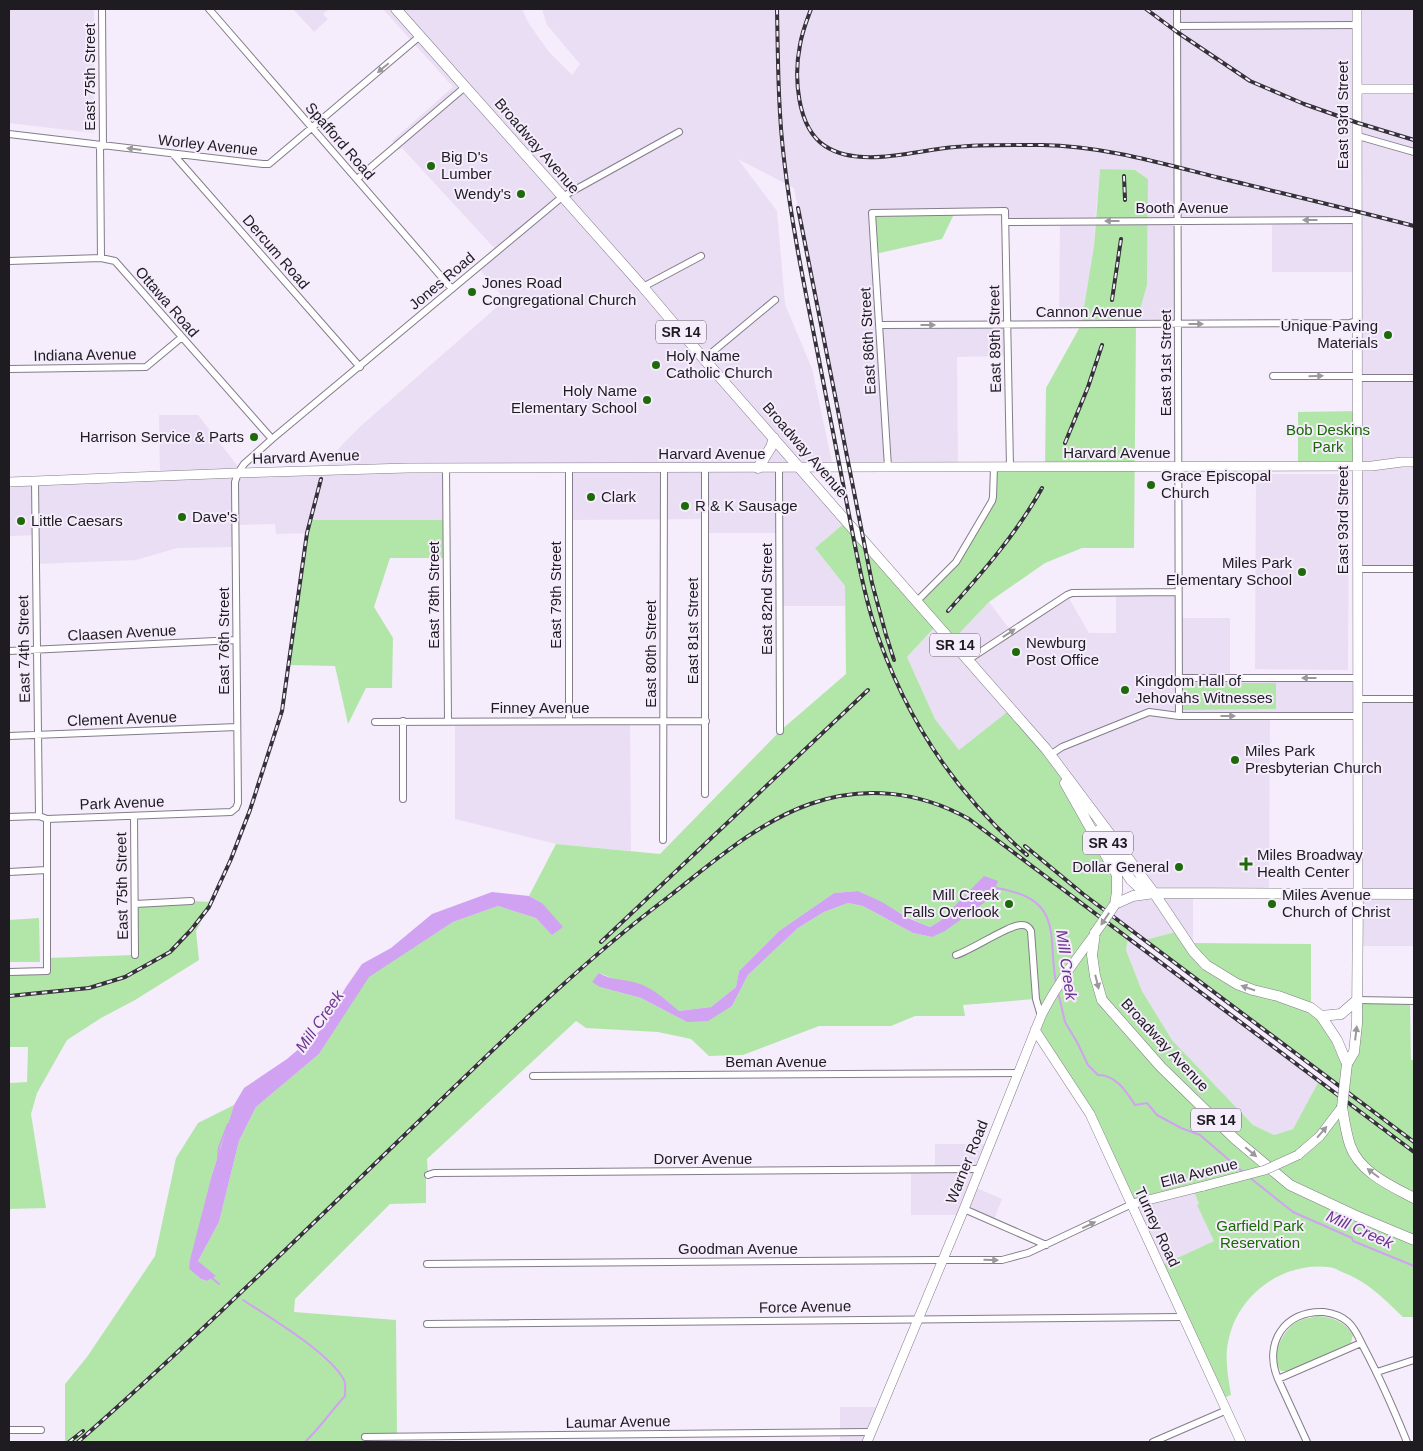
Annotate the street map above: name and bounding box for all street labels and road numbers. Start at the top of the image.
street label: East 75th Street [81,22,98,131]
street label: East 93rd Street [1334,60,1351,169]
street label: Broadway Avenue [491,95,583,197]
street label: Spafford Road [302,99,378,183]
street label: Worley Avenue [157,131,259,158]
street label: Booth Avenue [1135,199,1229,216]
street label: Dercum Road [240,211,313,292]
street label: Jones Road [406,248,478,313]
street label: Ottawa Road [132,263,203,340]
street label: East 89th Street [985,284,1004,393]
street label: East 86th Street [856,286,879,395]
street label: Cannon Avenue [1036,303,1142,320]
street label: East 91st Street [1157,309,1174,416]
road number: SR 14 [656,321,706,344]
street label: Indiana Avenue [33,345,137,364]
street label: Broadway Avenue [759,399,851,501]
street label: Harvard Avenue [1063,444,1171,461]
street label: Harvard Avenue [658,445,766,462]
street label: Harvard Avenue [252,446,360,467]
street label: East 93rd Street [1334,465,1351,574]
street label: East 78th Street [425,540,442,649]
street label: East 79th Street [547,540,564,649]
street label: East 82nd Street [758,542,775,655]
street label: East 81st Street [684,577,701,684]
street label: East 76th Street [215,586,232,695]
street label: East 74th Street [14,594,33,703]
street label: East 80th Street [642,599,659,708]
street label: Claasen Avenue [67,621,177,644]
road number: SR 14 [930,634,980,656]
street label: Finney Avenue [491,699,589,716]
street label: Clement Avenue [67,708,177,729]
street label: Park Avenue [79,793,165,812]
street label: East 75th Street [112,831,131,940]
road number: SR 43 [1083,831,1133,854]
street label: Broadway Avenue [1118,995,1213,1095]
street label: Beman Avenue [725,1053,827,1070]
road number: SR 14 [1191,1108,1241,1132]
street label: Warner Road [942,1118,991,1206]
street label: Dorver Avenue [654,1150,752,1167]
street label: Ella Avenue [1159,1155,1239,1190]
street label: Turney Road [1132,1184,1183,1269]
street label: Goodman Avenue [678,1240,798,1257]
street label: Force Avenue [759,1297,851,1316]
street label: Laumar Avenue [565,1412,671,1431]

